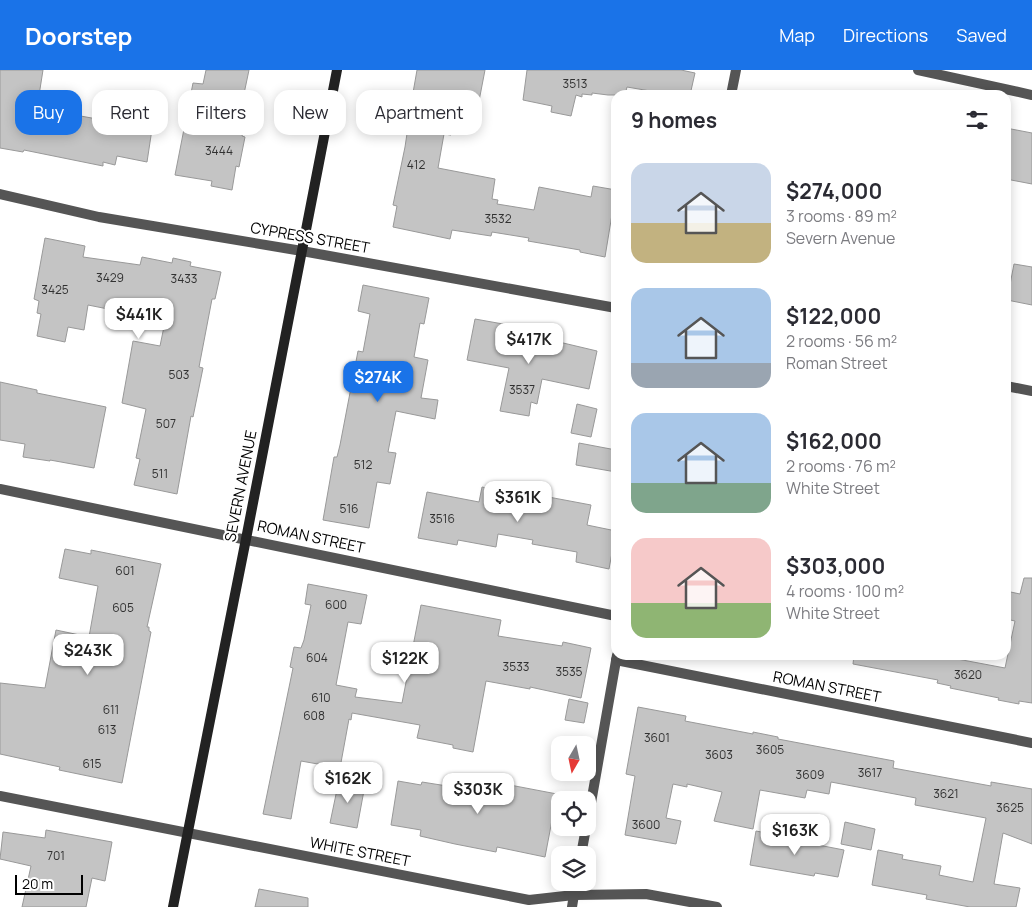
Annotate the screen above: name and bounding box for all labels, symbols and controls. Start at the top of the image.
text: Doorstep [25,19,132,52]
text: Map [779,23,815,47]
text: Directions [843,23,928,47]
text: Saved [956,23,1007,47]
house number: 3513 [563,75,587,92]
chip: Buy [15,90,82,135]
chip: Rent [92,90,168,135]
chip: Filters [178,90,264,135]
chip: New [274,90,346,135]
chip: Apartment [356,90,482,135]
text: 9 homes [631,106,717,134]
icon: filters [963,106,991,134]
house number: 3444 [205,142,233,159]
house number: 412 [407,156,425,173]
text: $274,000 [786,177,882,205]
icon: home [671,183,731,243]
text: 3 rooms · 89 m² [786,205,897,227]
house number: 3532 [484,210,512,227]
street label: CYPRESS STREET [249,217,371,258]
text: Severn Avenue [786,227,895,249]
house number: 3429 [96,269,124,286]
house number: 3433 [171,270,197,287]
house number: 3425 [41,281,69,298]
pin: $441K [104,298,174,340]
text: $122,000 [786,302,881,330]
text: $441K [116,303,162,325]
icon: home [671,308,731,368]
pin: $417K [494,322,564,365]
text: $417K [506,328,552,350]
text: 2 rooms · 56 m² [786,330,897,352]
text: Roman Street [786,352,888,374]
pin: $274K [343,360,413,403]
house number: 503 [169,366,189,383]
text: $274K [354,366,402,388]
house number: 3537 [509,381,535,398]
house number: 507 [156,415,176,432]
text: $162,000 [786,427,882,455]
street label: SEVERN AVENUE [219,428,262,544]
icon: home [671,433,731,493]
text: 2 rooms · 76 m² [786,455,896,477]
house number: 512 [354,456,372,473]
house number: 511 [152,465,168,482]
text: White Street [786,477,880,499]
pin: $361K [483,480,553,523]
text: $361K [495,486,541,508]
house number: 516 [339,500,359,517]
house number: 3516 [429,510,455,527]
street label: ROMAN STREET [255,515,367,558]
text: $303,000 [786,552,885,580]
icon: home [671,558,731,618]
house number: 601 [115,562,135,579]
text: 4 rooms · 100 m² [786,580,904,602]
house number: 600 [325,596,347,613]
house number: 605 [112,599,134,616]
text: White Street [786,602,880,624]
pin: $243K [53,634,123,676]
text: $243K [64,639,112,661]
pin: $122K [370,642,440,684]
text: $122K [382,647,428,669]
house number: 604 [306,649,328,666]
house number: 3533 [503,658,529,675]
house number: 3535 [555,663,583,680]
street label: ROMAN STREET [771,666,883,707]
house number: 3620 [954,666,982,683]
house number: 610 [311,689,331,706]
house number: 611 [103,701,119,718]
house number: 608 [303,707,325,724]
house number: 613 [98,721,116,738]
house number: 3601 [644,729,670,746]
north arrow [551,736,596,781]
map controls [551,736,596,891]
house number: 3605 [756,741,784,758]
house number: 3603 [705,746,733,763]
house number: 615 [83,755,102,772]
pin: $162K [313,762,383,804]
house number: 3617 [858,764,882,781]
house number: 3609 [796,766,824,783]
text: $162K [325,767,371,789]
pin: $303K [443,772,513,815]
text: $303K [453,778,503,800]
house number: 3621 [933,785,959,802]
button: locate [551,791,596,836]
house number: 3625 [996,799,1024,816]
pin: $163K [760,814,830,856]
house number: 3600 [632,816,660,833]
text: $163K [772,819,818,841]
street label: WHITE STREET [308,831,412,872]
button: layers [551,846,596,891]
house number: 701 [47,847,65,864]
scale bar [15,872,82,895]
text: 20 m [22,874,53,893]

